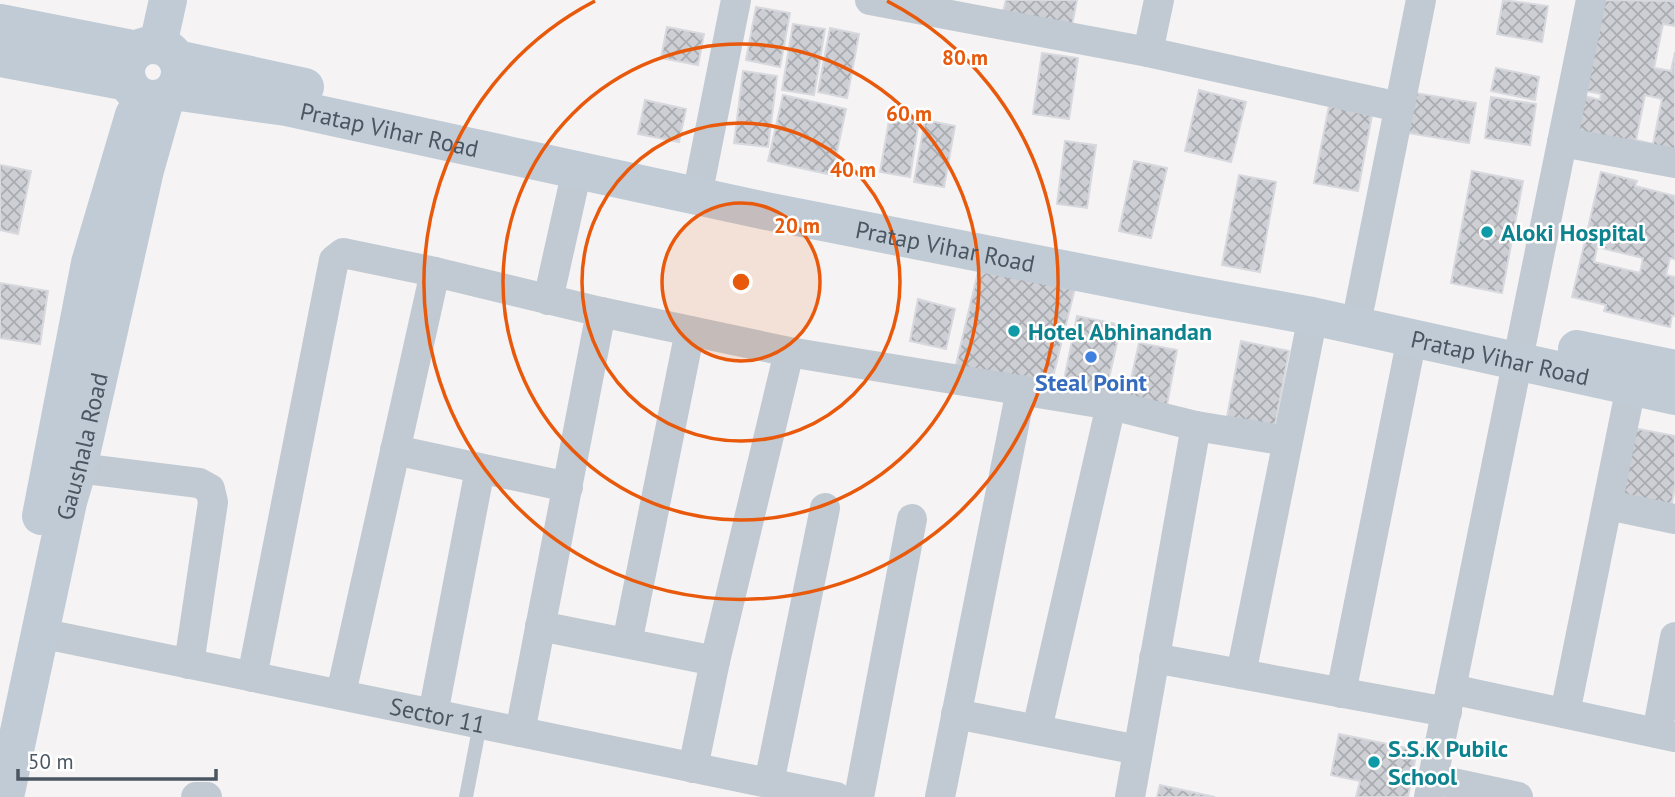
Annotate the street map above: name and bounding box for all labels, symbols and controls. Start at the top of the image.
text: 80 m [942,44,988,71]
street label: Pratap Vihar Road [297,95,482,164]
text: 60 m [886,100,932,127]
text: 40 m [830,156,876,183]
text: 20 m [774,212,820,239]
street label: Pratap Vihar Road [853,213,1038,279]
place label: Aloki Hospital [1501,217,1646,248]
marker: Aloki Hospital [1479,224,1495,240]
centre of rings [729,270,753,294]
place label: Hotel Abhinandan [1028,316,1212,347]
marker: Hotel Abhinandan [1006,323,1022,339]
street label: Pratap Vihar Road [1408,323,1592,392]
marker: Steal Point [1083,349,1099,365]
place label: Steal Point [1035,367,1148,398]
street label: Gaushala Road [49,370,114,523]
street label: Sector 11 [387,690,488,740]
place label: S.S.K Pubilc School [1388,733,1508,792]
scale bar [18,738,215,782]
text: 50 m [28,748,74,775]
marker: S.S.K Pubilc School [1366,754,1382,770]

